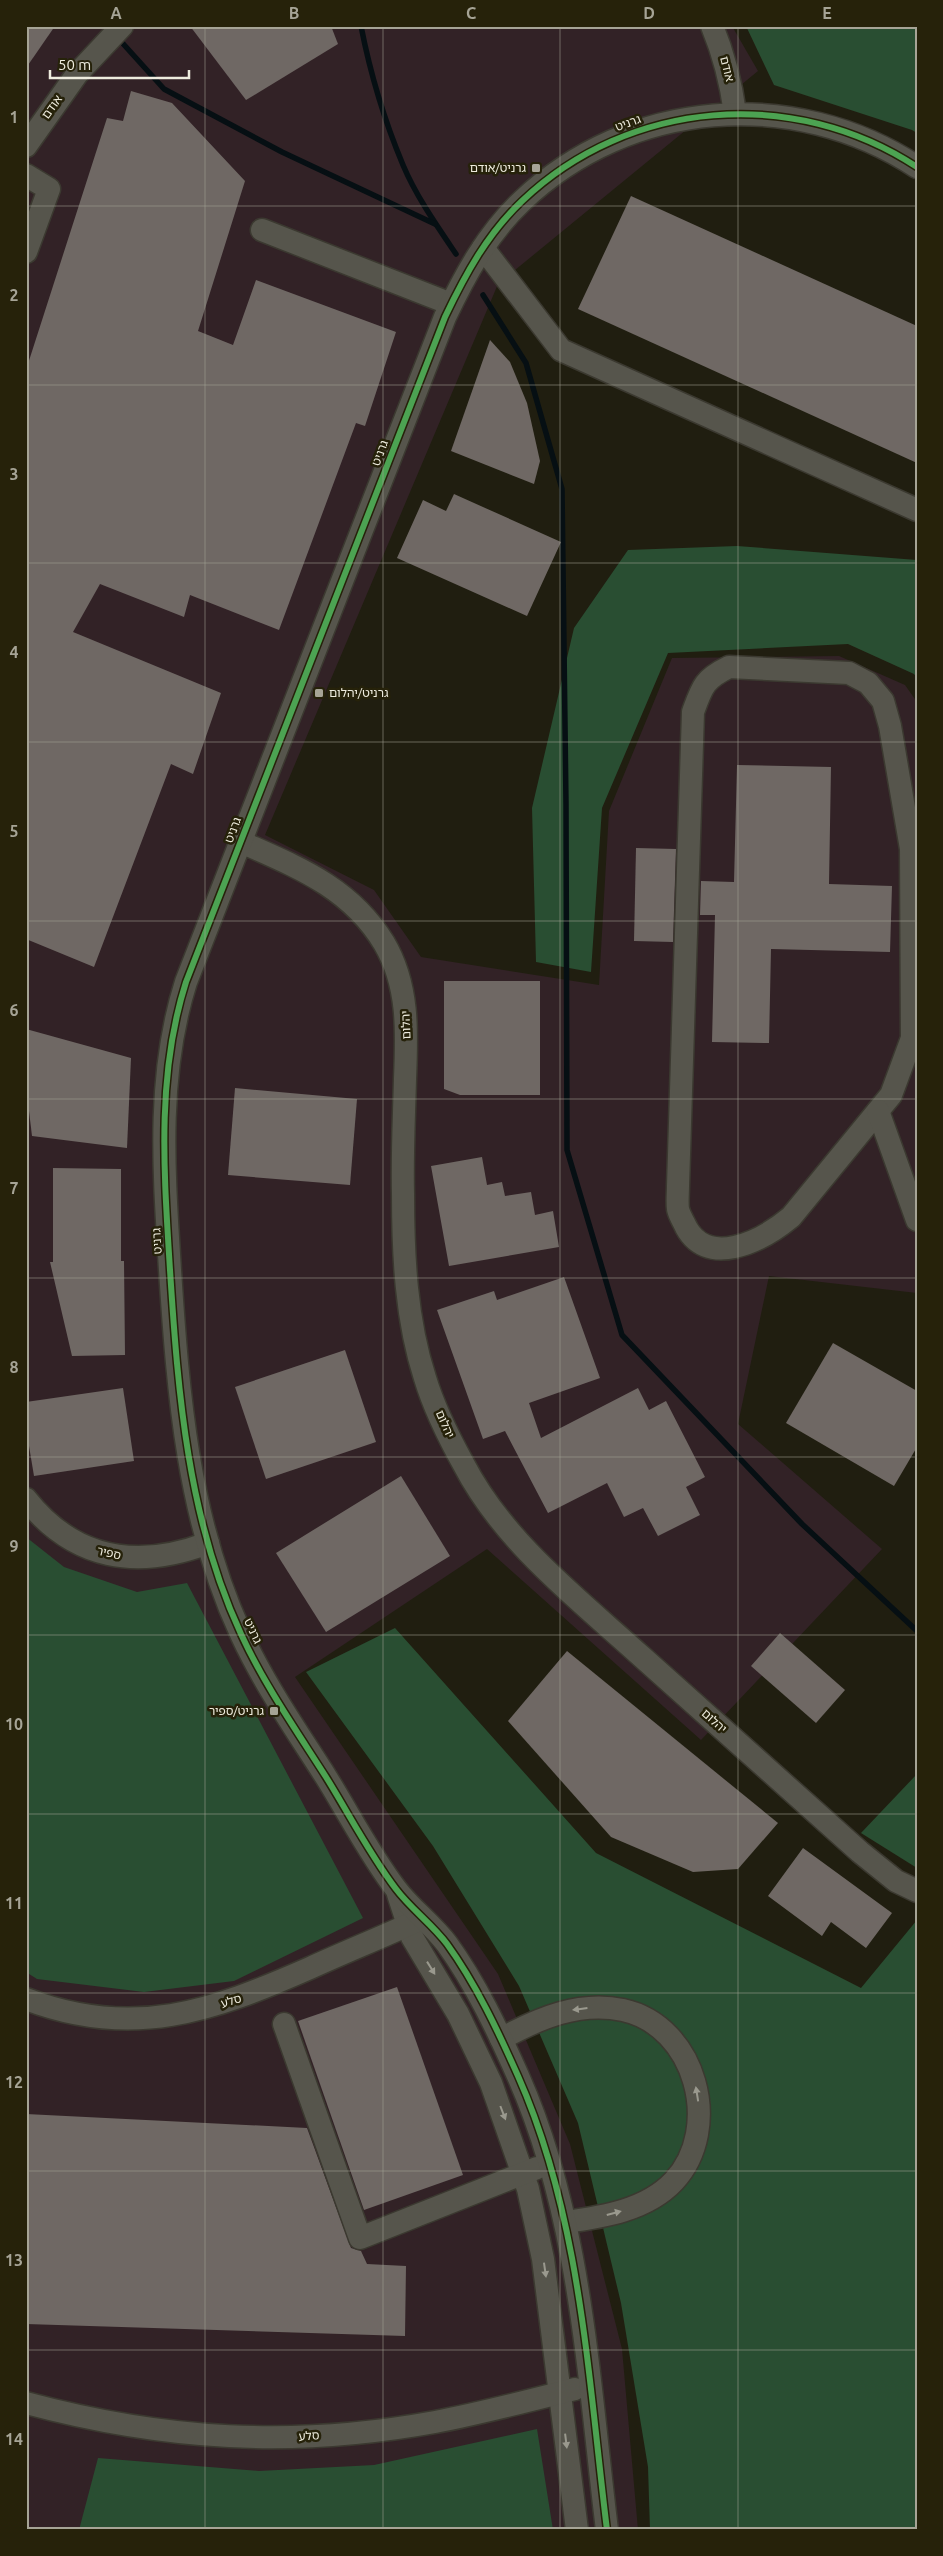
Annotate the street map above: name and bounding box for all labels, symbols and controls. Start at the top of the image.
text: A [110,4,122,22]
text: B [289,4,299,22]
text: C [466,4,476,22]
text: D [643,4,655,22]
text: E [822,4,832,22]
scale bar [50,48,189,80]
street label: אודם [718,55,737,83]
text: 50 m [58,56,91,73]
street label: אודם [39,92,65,121]
text: 1 [9,108,19,126]
street label: גרניט [613,112,643,133]
place label: גרניט/אודם [470,161,527,174]
marker: גרניט/אודם [530,162,542,174]
text: 2 [9,286,19,304]
street label: גרניט [369,438,390,467]
text: 3 [9,465,19,483]
text: 4 [9,643,19,661]
place label: גרניט/יהלום [329,686,389,699]
marker: גרניט/יהלום [313,687,325,699]
street label: גרניט [222,815,243,844]
text: 5 [9,822,19,840]
text: 6 [9,1001,19,1019]
street label: יהלום [399,1010,412,1040]
text: 7 [9,1179,19,1197]
street label: גרניט [149,1227,164,1254]
text: 8 [9,1358,19,1376]
street label: יהלום [434,1408,457,1440]
text: 9 [9,1537,19,1555]
street label: ספיר [96,1543,123,1562]
street label: גרניט [242,1616,265,1646]
place label: גרניט/ספיר [209,1704,265,1717]
marker: גרניט/ספיר [268,1705,280,1717]
street label: יהלום [699,1706,729,1735]
text: 10 [5,1715,23,1733]
text: 11 [5,1894,23,1912]
one-way arrow [427,1961,436,1974]
street label: סלע [219,1991,243,2010]
one-way arrow [571,2005,587,2013]
text: 12 [5,2073,23,2091]
one-way arrow [693,2085,701,2101]
one-way arrow [499,2106,507,2121]
one-way arrow [606,2209,621,2217]
text: 13 [5,2251,23,2269]
one-way arrow [541,2262,549,2278]
street label: סלע [298,2428,320,2443]
text: 14 [5,2430,23,2448]
one-way arrow [562,2434,570,2450]

